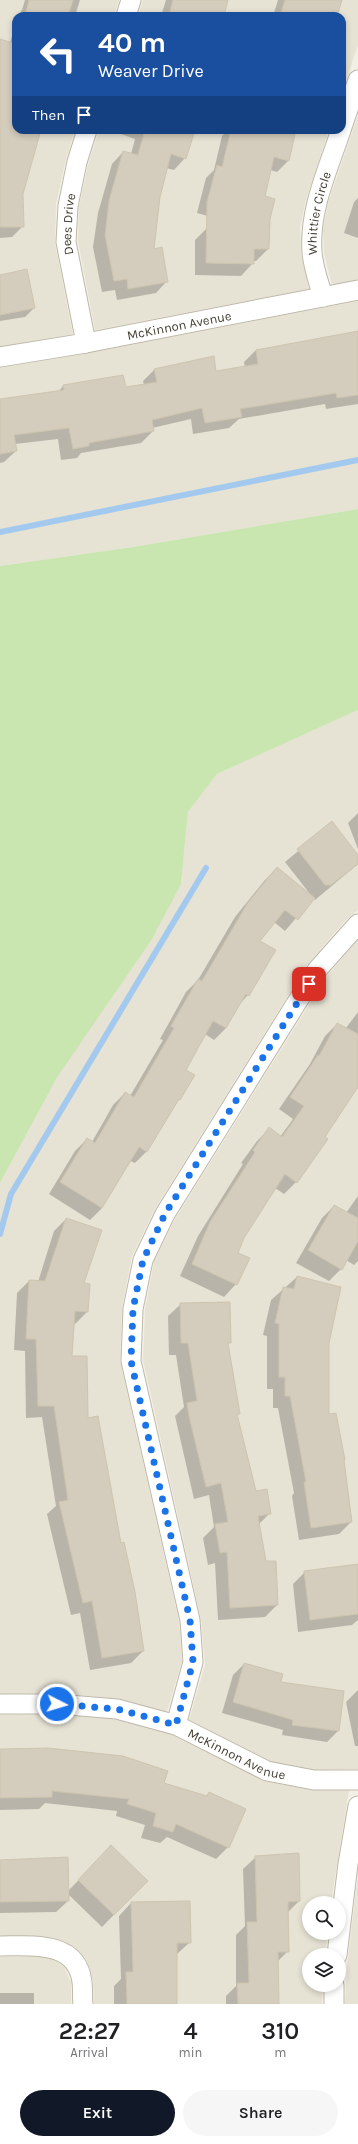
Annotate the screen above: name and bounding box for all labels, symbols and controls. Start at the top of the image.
text: 40 m [98,26,166,59]
icon: left [32,28,84,80]
text: Weaver Drive [98,60,204,82]
icon: arrive [73,104,95,126]
text: Then [32,106,65,124]
street label: Whittier Circle [305,169,334,255]
street label: Dees Drive [59,191,79,256]
street label: McKinnon Avenue [126,308,233,343]
pin [292,967,326,1001]
icon: arrive [298,973,320,995]
position arrow [36,1683,78,1725]
street label: McKinnon Avenue [185,1725,287,1782]
map controls [302,1896,346,1992]
button: search [302,1896,346,1940]
button: layers [302,1948,346,1992]
text: 22:27 [59,2017,120,2045]
text: 4 [183,2017,198,2045]
text: 310 [261,2017,299,2045]
text: Arrival [70,2045,108,2060]
text: min [179,2045,202,2060]
text: m [274,2045,286,2060]
button: Exit [20,2090,175,2136]
button: Share [183,2090,338,2136]

